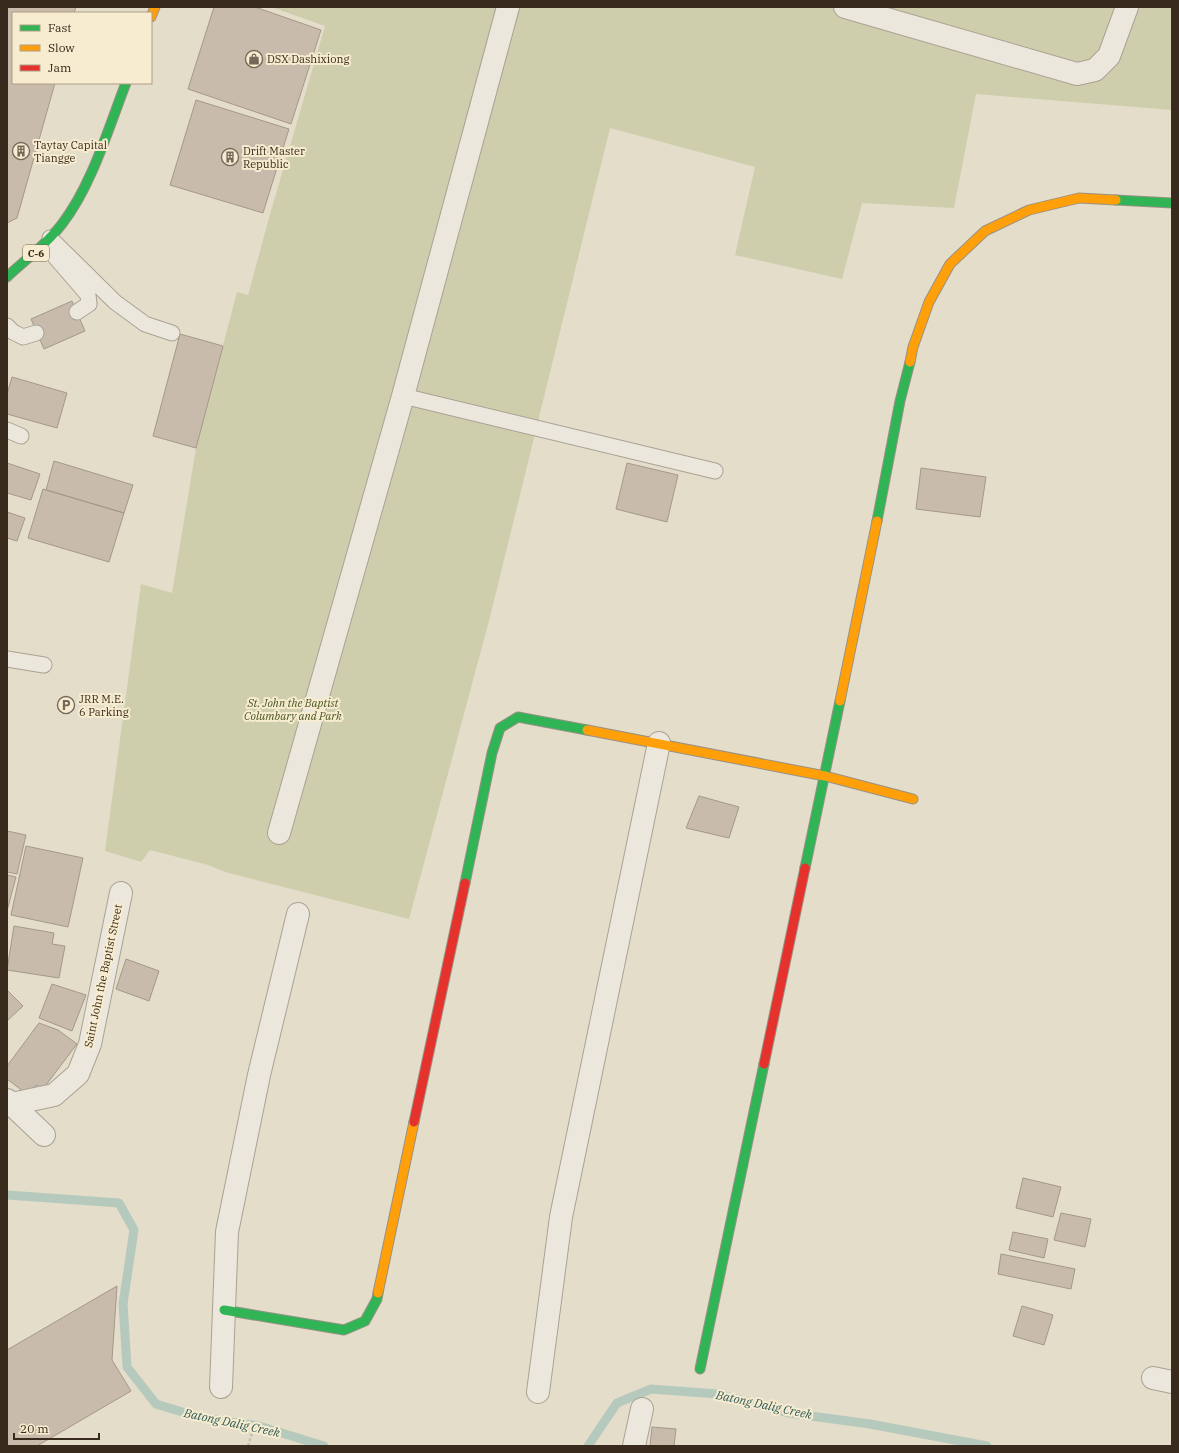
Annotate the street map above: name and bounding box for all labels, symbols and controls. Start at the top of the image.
legend [12,12,152,84]
text: Fast [48,20,72,35]
text: Slow [48,40,75,55]
shop icon: DSX Dashixiong [244,49,264,69]
place label: DSX Dashixiong [267,52,349,66]
text: Jam [48,60,72,75]
place label: Taytay Capital Tiangge [34,138,107,165]
building icon: Taytay Capital Tiangge [11,141,31,161]
place label: Drift Master Republic [243,144,305,171]
building icon: Drift Master Republic [220,147,240,167]
road number: C-6 [23,245,49,261]
place label: JRR M.E. 6 Parking [79,692,129,719]
parking icon: JRR M.E. 6 Parking [56,695,76,715]
park label: St. John the Baptist Columbary and Park [244,696,342,723]
street label: Saint John the Baptist Street [81,903,125,1049]
water label: Batong Dalig Creek [714,1387,814,1422]
water label: Batong Dalig Creek [182,1405,282,1440]
scale bar [14,1415,99,1441]
text: 20 m [20,1421,49,1436]

